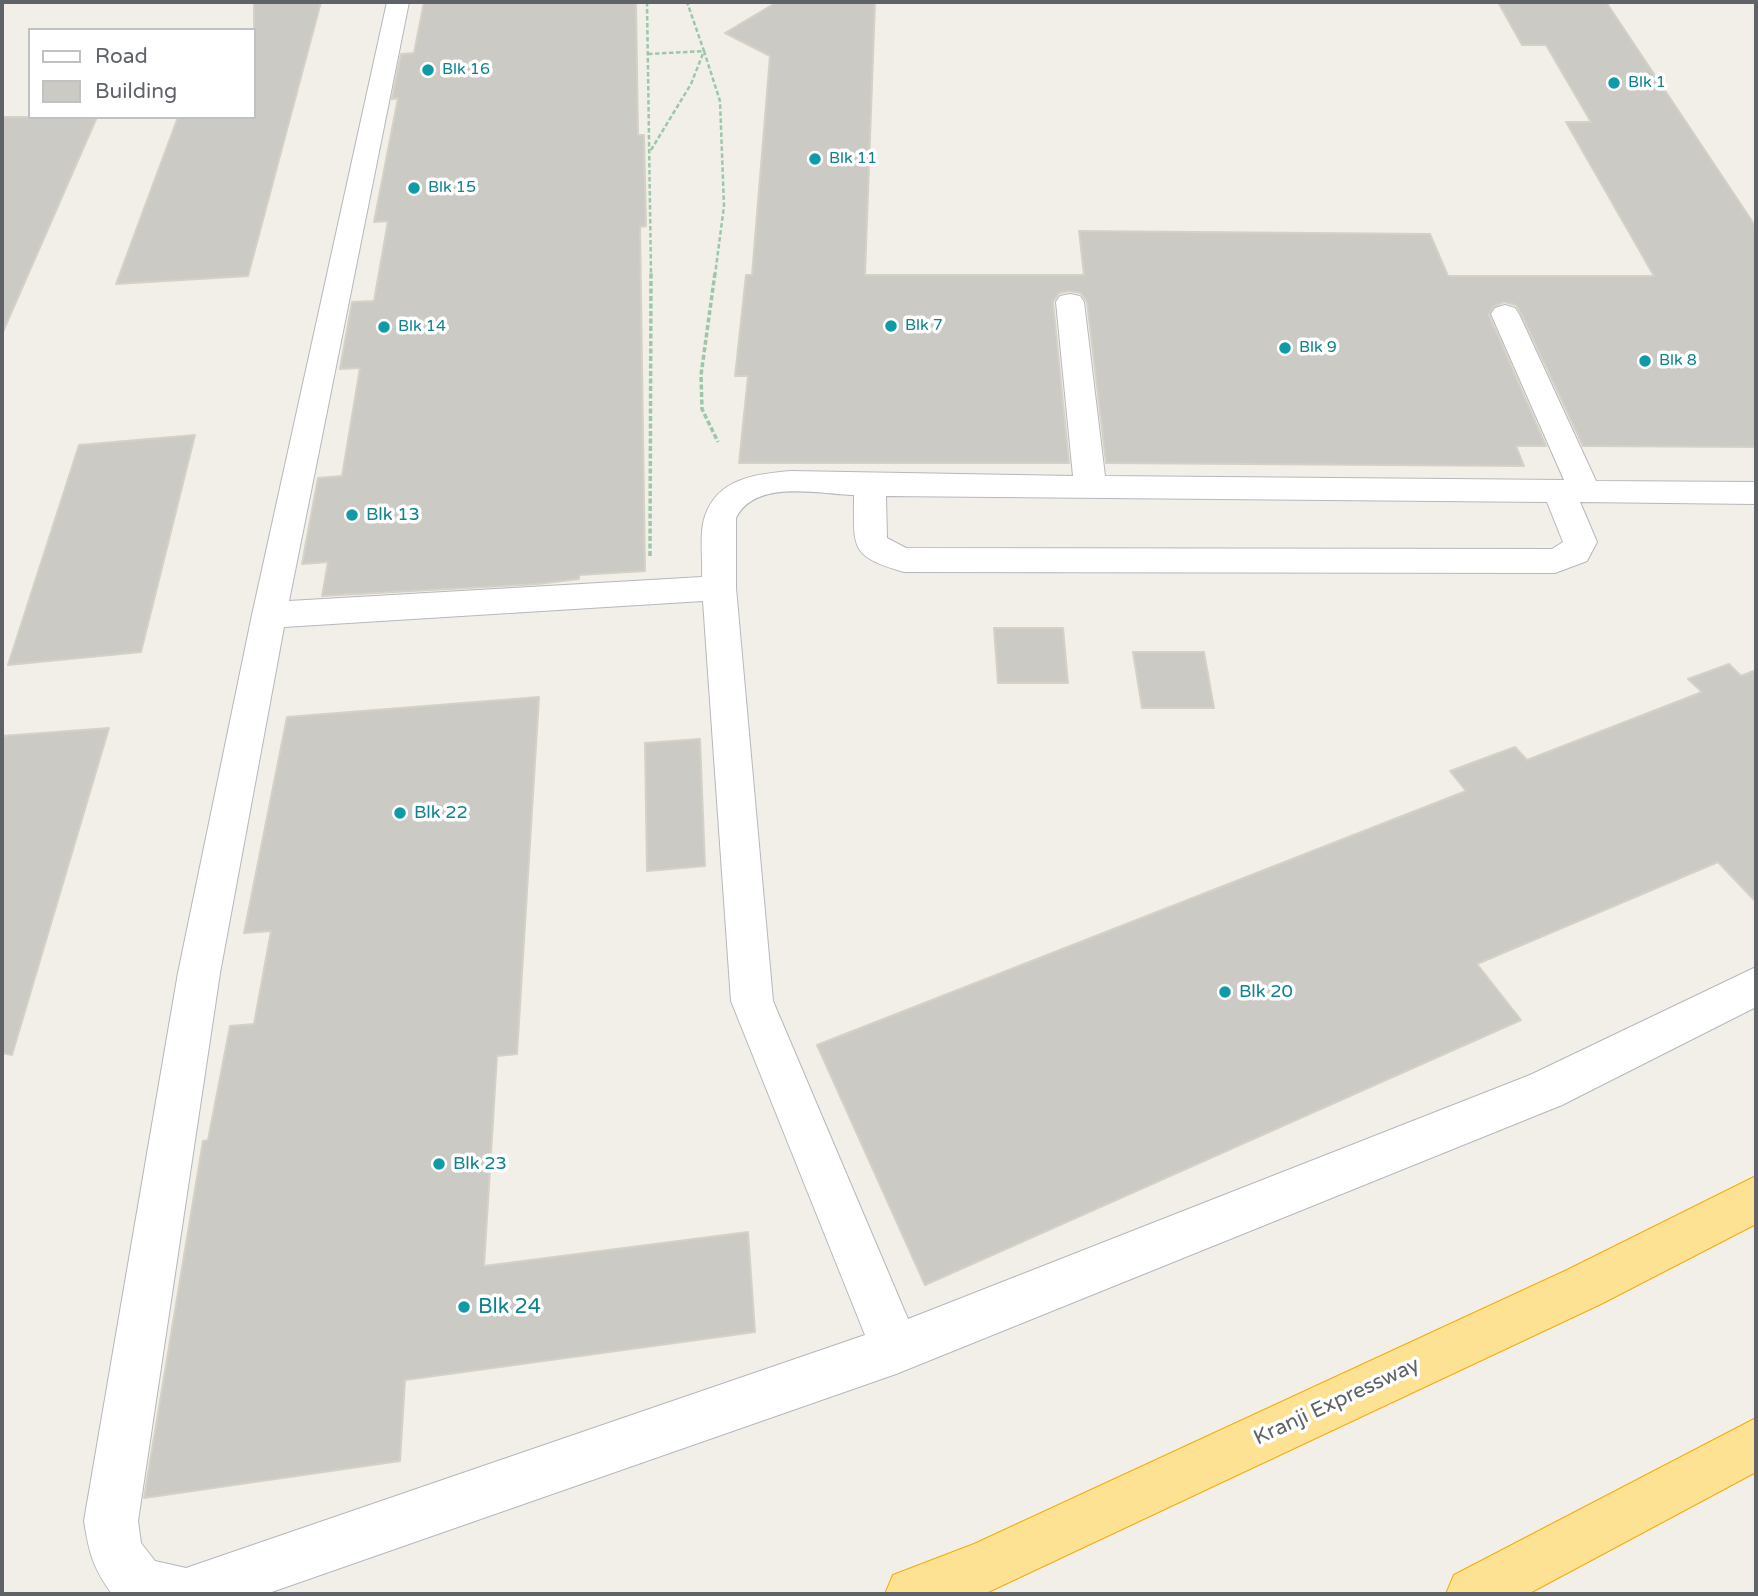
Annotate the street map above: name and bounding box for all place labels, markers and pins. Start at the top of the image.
place label: Blk 16 [442,60,490,80]
marker: Blk 16 [420,62,436,78]
place label: Blk 1 [1628,73,1666,93]
marker: Blk 1 [1606,75,1622,91]
place label: Blk 11 [829,149,877,169]
marker: Blk 11 [807,151,823,167]
place label: Blk 15 [428,178,476,198]
marker: Blk 15 [406,180,422,196]
place label: Blk 7 [905,316,943,336]
place label: Blk 14 [398,317,446,337]
marker: Blk 7 [883,318,899,334]
marker: Blk 14 [376,319,392,335]
place label: Blk 9 [1299,338,1337,358]
marker: Blk 9 [1277,340,1293,356]
place label: Blk 8 [1659,351,1697,371]
marker: Blk 8 [1637,353,1653,369]
place label: Blk 13 [366,504,420,526]
marker: Blk 13 [344,507,360,523]
place label: Blk 22 [414,802,468,824]
marker: Blk 22 [392,805,408,821]
place label: Blk 20 [1239,981,1293,1003]
marker: Blk 20 [1217,984,1233,1000]
place label: Blk 23 [453,1153,507,1175]
marker: Blk 23 [431,1156,447,1172]
place label: Blk 24 [478,1294,541,1320]
marker: Blk 24 [456,1299,472,1315]

